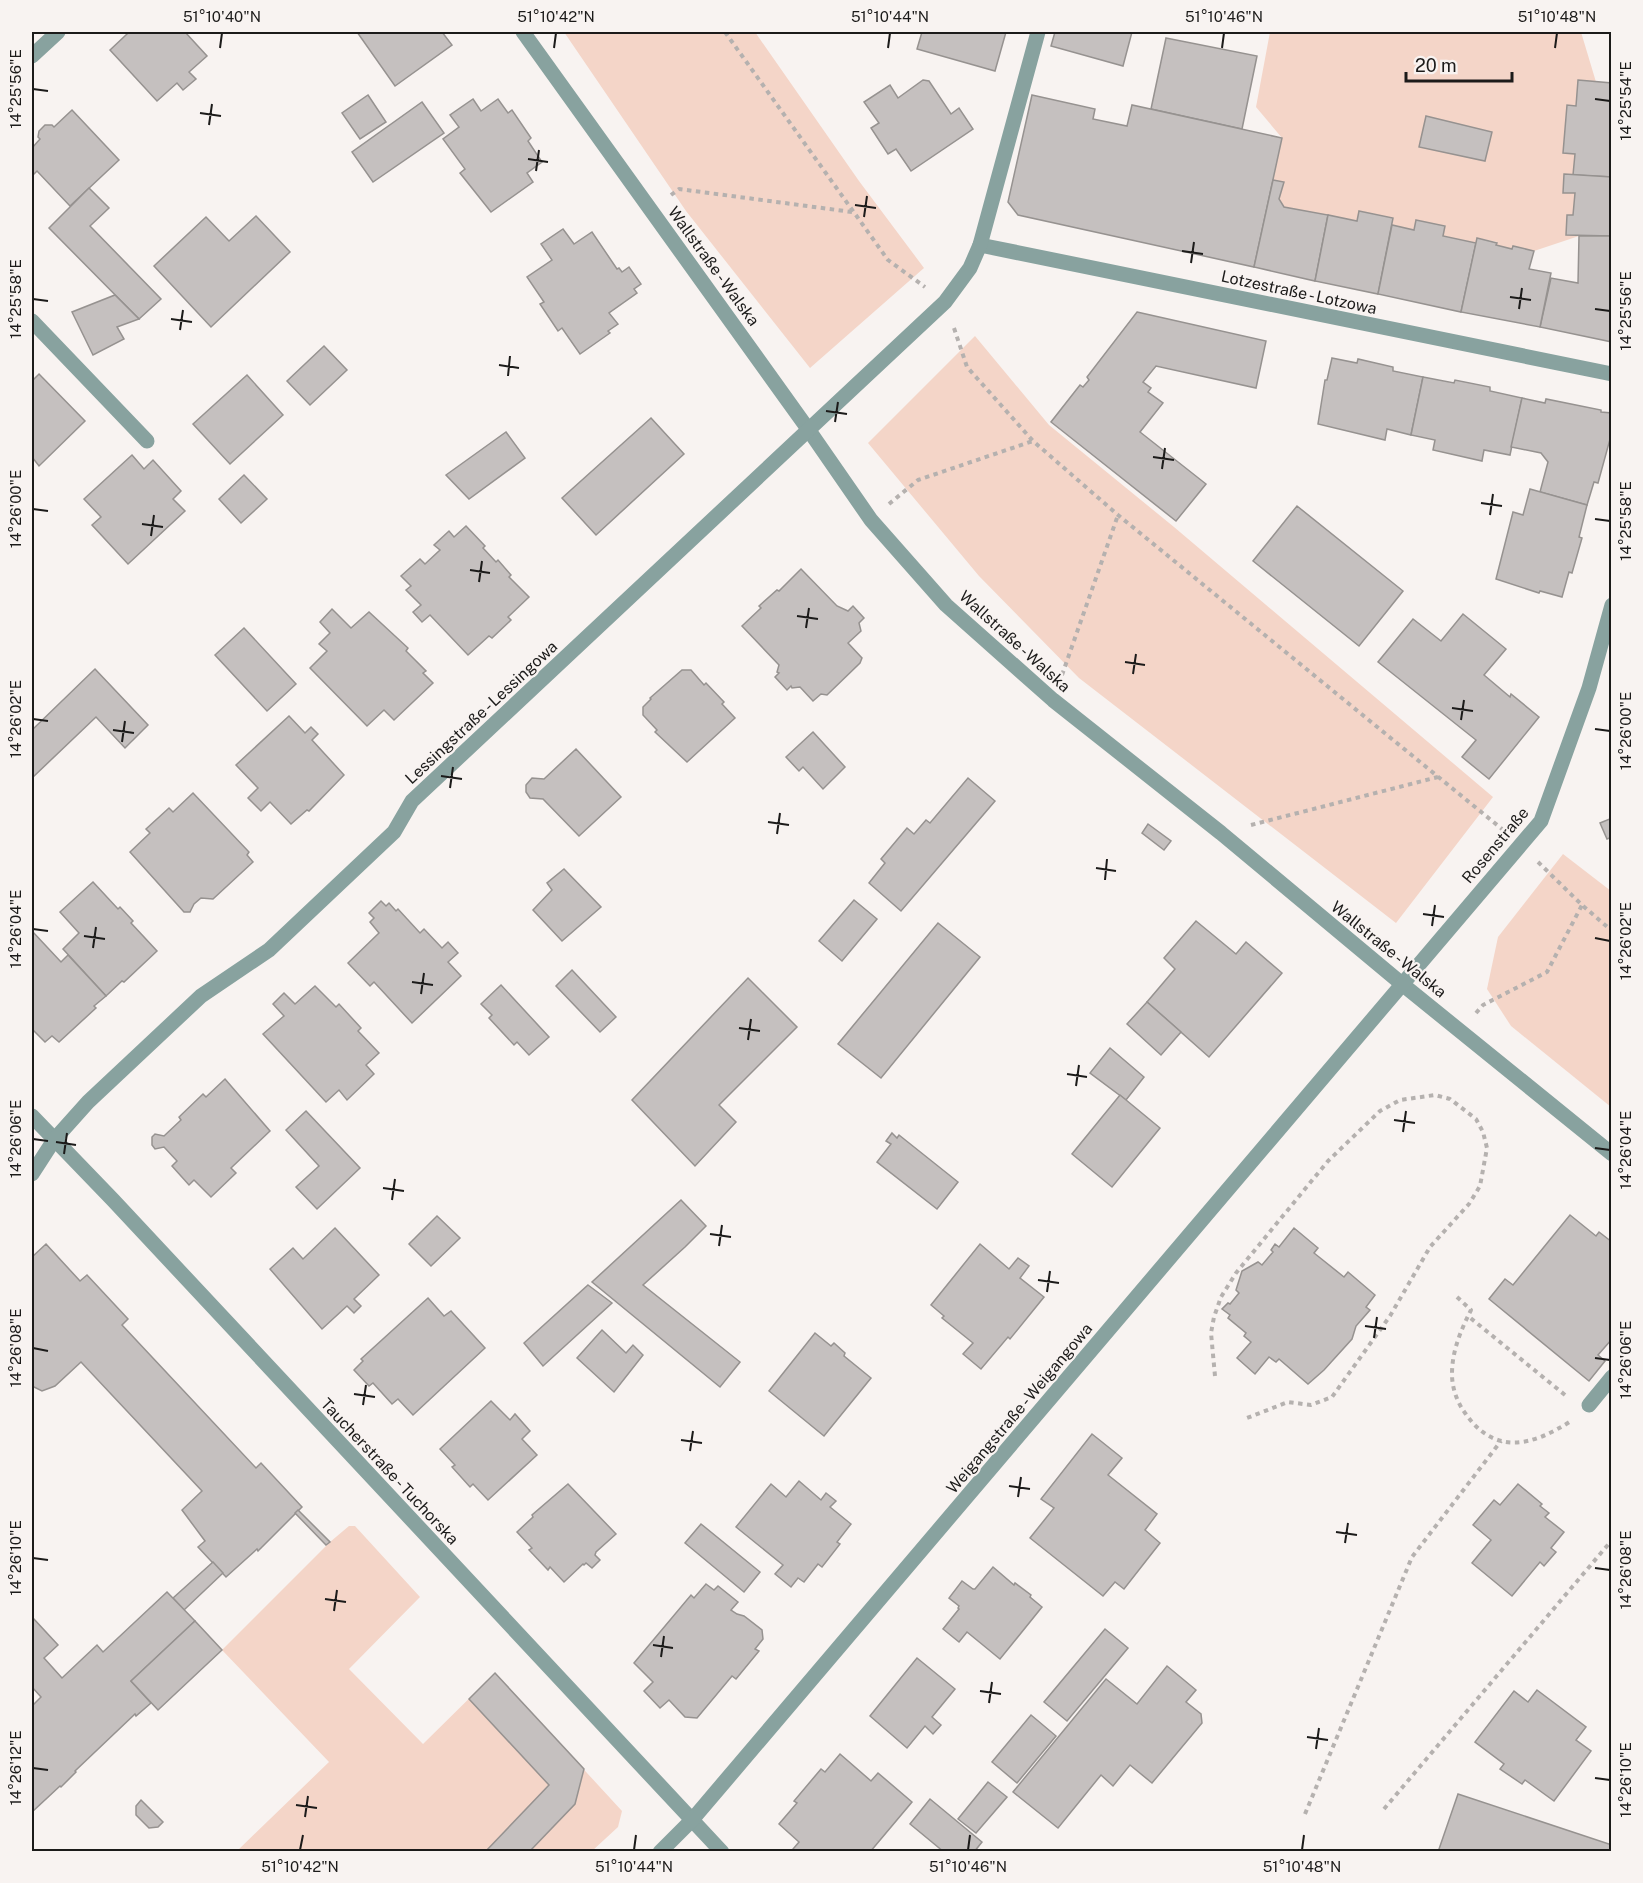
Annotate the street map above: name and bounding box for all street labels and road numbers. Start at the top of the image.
street label: Wallstraße - Walska [664,203,763,330]
street label: Lotzestraße - Lotzowa [1219,267,1378,318]
street label: Wallstraße - Walska [955,587,1074,696]
street label: Lessingstraße - Lessingowa [401,637,561,788]
street label: Rosenstraße [1458,803,1533,887]
street label: Wallstraße - Walska [1327,897,1450,1002]
street label: Weigangstraße - Weigangowa [943,1319,1096,1497]
street label: Taucherstraße - Tuchorska [317,1394,462,1548]

